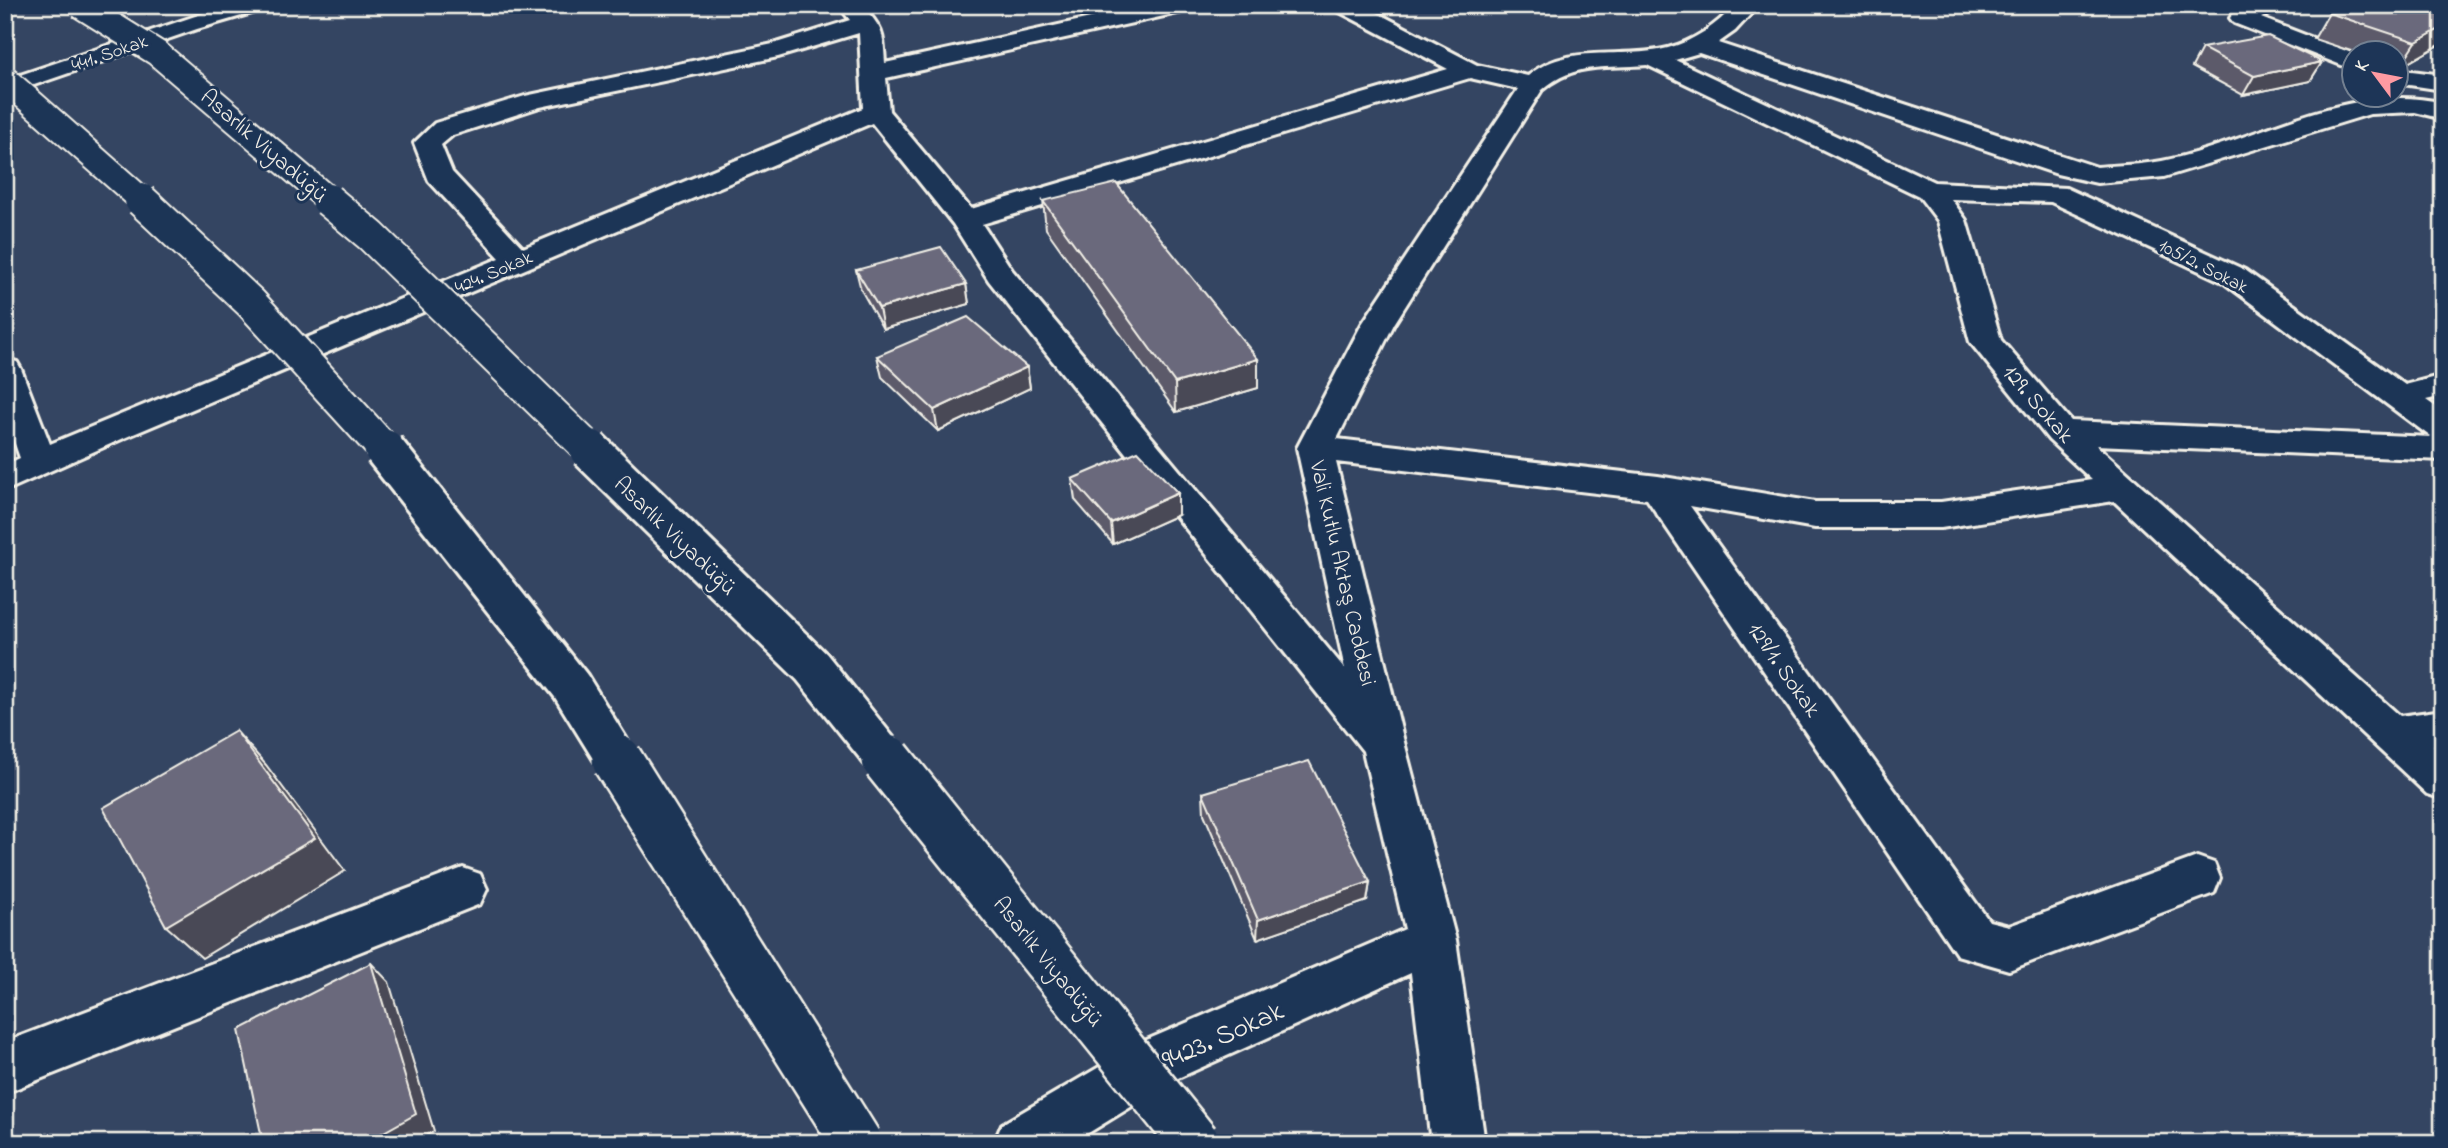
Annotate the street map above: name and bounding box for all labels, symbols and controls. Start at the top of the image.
street label: 441. Sokak [68,29,152,80]
north arrow [2340,38,2410,108]
text: K [2349,55,2377,77]
street label: Asarlık Viyadüğü [191,82,335,213]
street label: 105/2. Sokak [2153,233,2253,302]
street label: 424. Sokak [451,245,538,302]
street label: 129. Sokak [1994,358,2081,452]
street label: Vali Kutlu Aktaş Caddesi [1299,457,1384,690]
street label: Asarlık Viyadüğü [604,469,743,606]
street label: 129/1. Sokak [1738,616,1828,725]
street label: Asarlık Viyadüğü [982,890,1110,1036]
street label: 9423. Sokak [1156,992,1292,1082]

